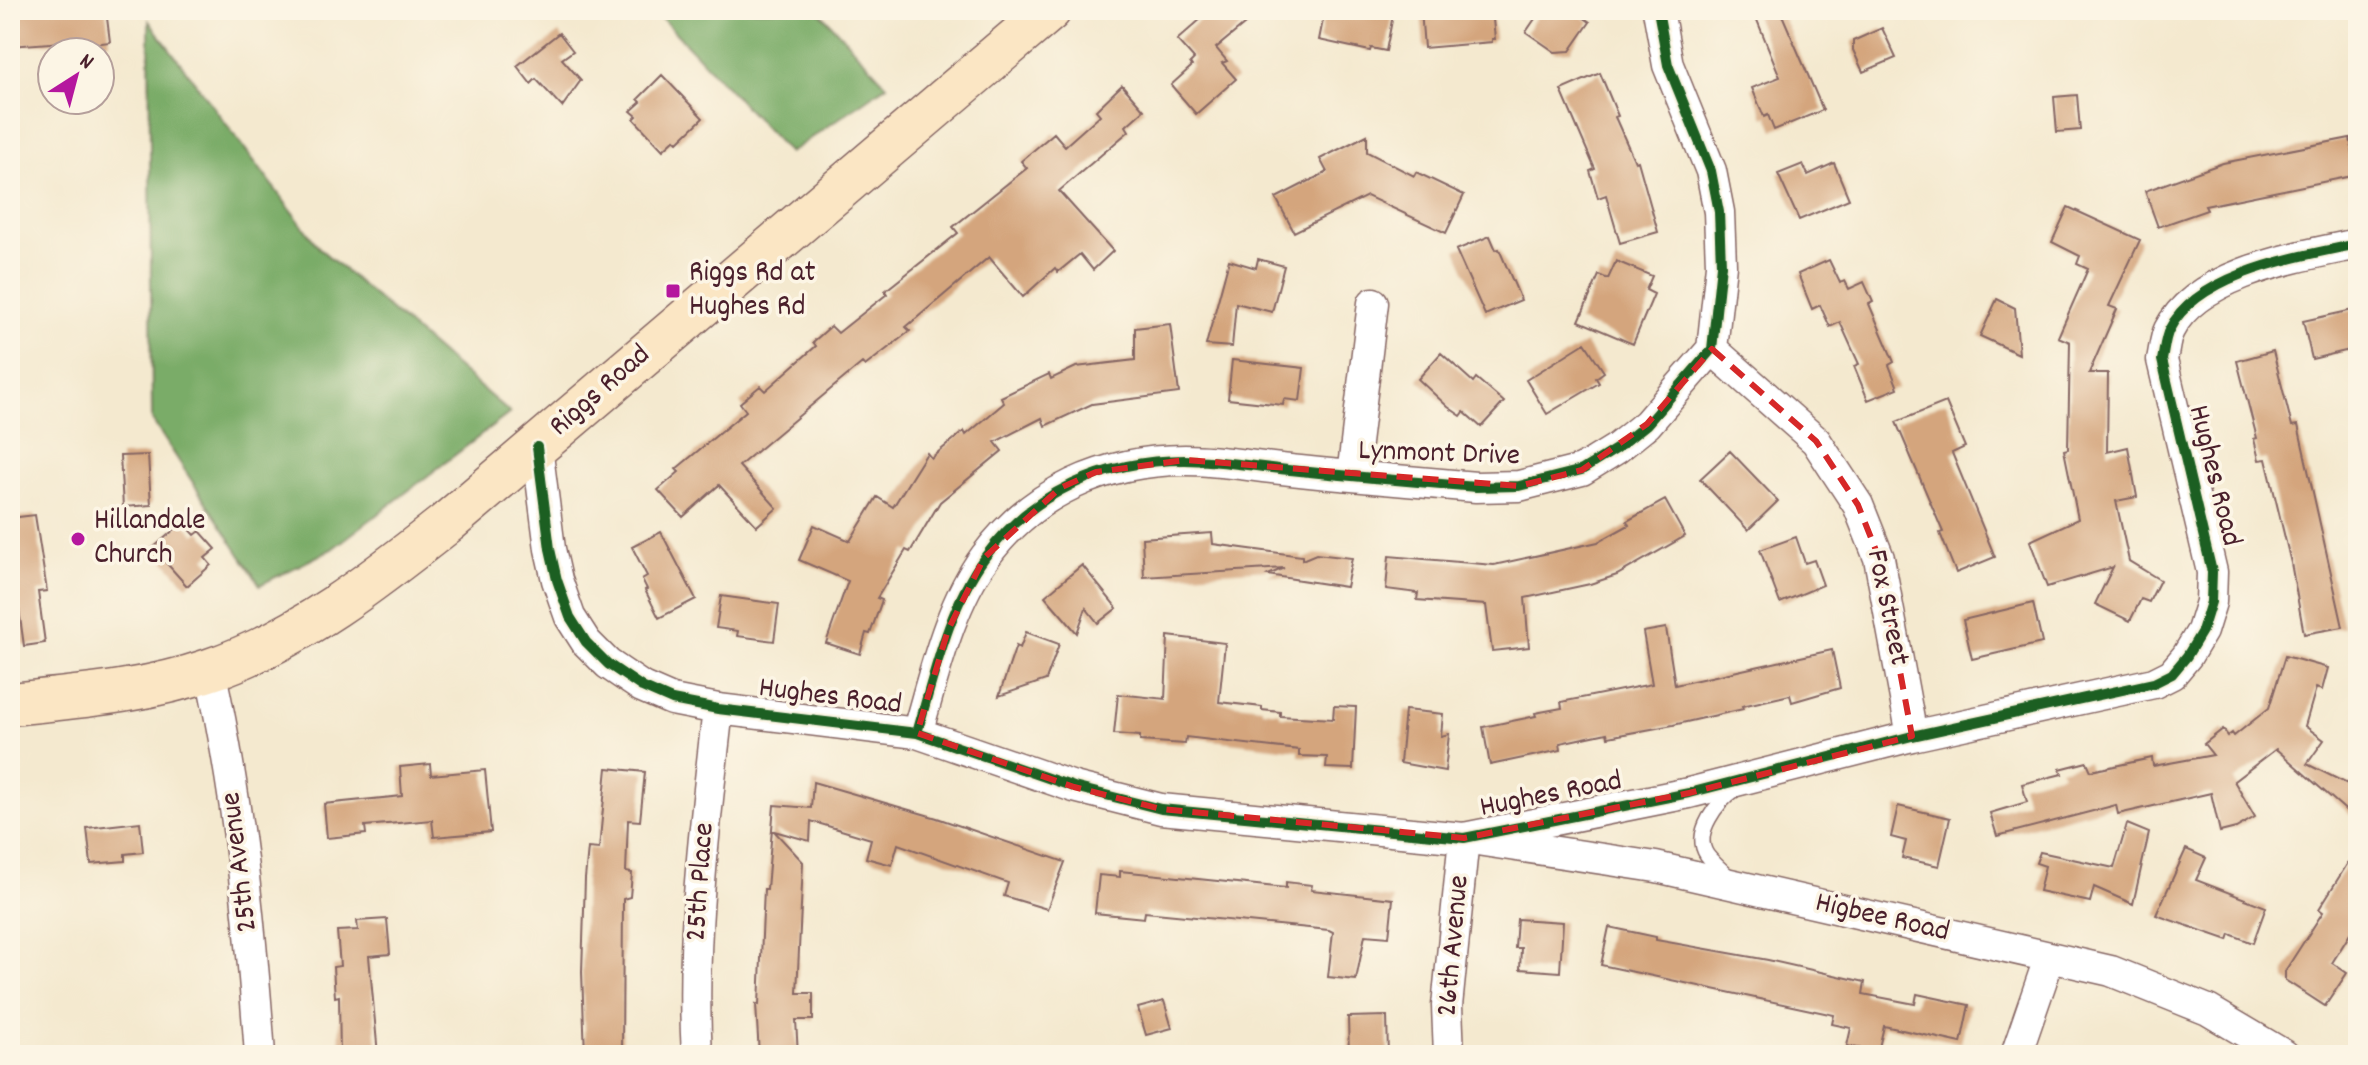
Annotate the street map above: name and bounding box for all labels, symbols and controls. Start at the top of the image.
north arrow [36,36,116,116]
text: N [72,47,99,78]
place label: Riggs Rd at Hughes Rd [689,253,816,330]
marker: Riggs Rd at Hughes Rd [664,282,682,300]
street label: Riggs Road [541,336,661,448]
street label: Hughes Road [2175,401,2251,551]
street label: Lynmont Drive [1357,431,1521,479]
place label: Hillandale Church [94,501,206,578]
marker: Hillandale Church [69,530,87,548]
street label: Fox Street [1853,546,1919,670]
street label: Hughes Road [756,668,904,728]
street label: Hughes Road [1476,761,1626,831]
street label: 25th Avenue [211,790,271,934]
street label: 25th Place [676,821,728,943]
street label: 26th Avenue [1427,874,1483,1018]
street label: Higbee Road [1811,883,1953,955]

